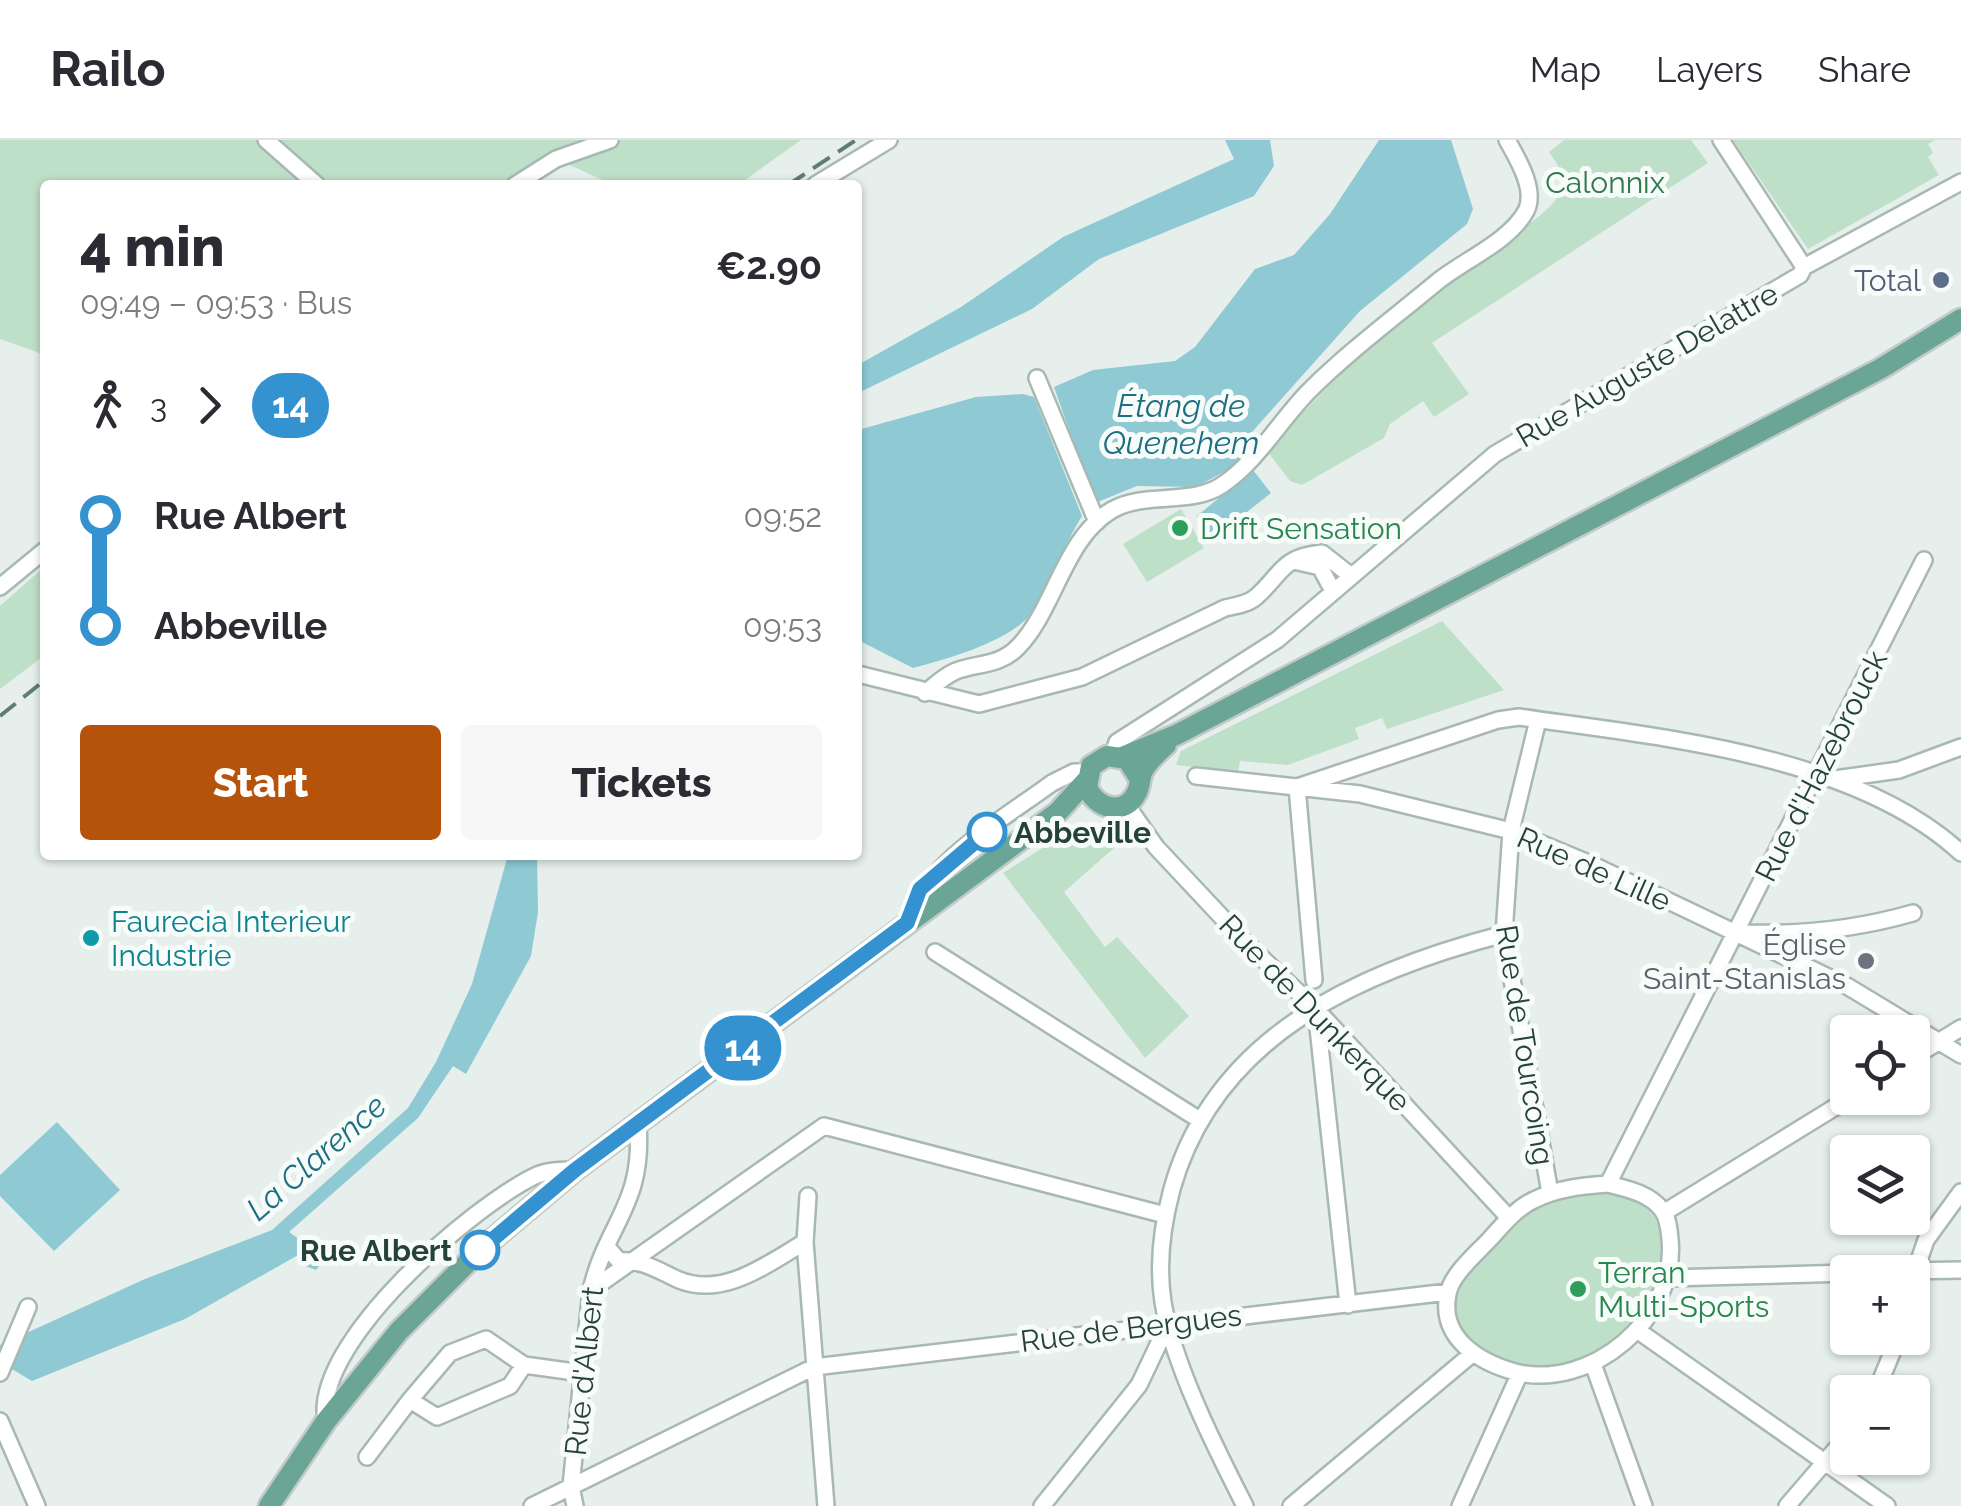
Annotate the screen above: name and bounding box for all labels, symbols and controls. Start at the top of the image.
text: Railo [50,41,166,97]
text: Map [1530,49,1601,90]
text: Layers [1656,49,1763,90]
text: Share [1818,49,1911,90]
park label: Calonnix [1545,165,1665,200]
text: 4 min [80,214,225,279]
text: €2.90 [716,243,822,288]
place label: Total [1854,263,1922,298]
marker: Total [1930,269,1952,291]
street label: Rue Auguste Delattre [1510,276,1784,454]
text: 09:49 – 09:53 · Bus [80,284,352,321]
icon: walk [80,378,135,433]
icon: forward [182,378,237,433]
text: 14 [272,385,309,426]
text: 3 [150,387,167,424]
water label: Étang de Quenehem [1103,387,1259,461]
text: Rue Albert [154,493,347,538]
text: 09:52 [744,497,822,534]
place label: Drift Sensation [1200,511,1402,546]
marker: Drift Sensation [1169,517,1191,539]
text: Abbeville [154,603,327,648]
text: 09:53 [743,607,822,644]
street label: Rue d'Hazebrouck [1748,645,1894,887]
button: Start [80,725,441,840]
button: Tickets [461,725,822,840]
marker: Abbeville [968,813,1006,851]
place label: Abbeville [1014,815,1151,850]
street label: Rue de Lille [1512,820,1676,918]
place label: Faurecia Interieur Industrie [111,904,351,973]
street label: Rue de Dunkerque [1212,907,1418,1119]
street label: Rue de Tourcoing [1489,922,1561,1168]
marker: Faurecia Interieur Industrie [80,927,102,949]
place label: Église Saint-Stanislas [1643,927,1846,996]
marker: Église Saint-Stanislas [1855,950,1877,972]
map controls [1830,1015,1930,1475]
button: locate [1830,1015,1930,1115]
line badge: 14 [698,1016,788,1080]
text: 14 [724,1028,762,1069]
water label: La Clarence [239,1087,393,1227]
button: layers [1830,1135,1930,1235]
marker: Rue Albert [461,1231,499,1269]
place label: Rue Albert [300,1233,452,1268]
place label: Terran Multi-Sports [1598,1255,1769,1324]
button: + [1830,1255,1930,1355]
marker: Terran Multi-Sports [1567,1278,1589,1300]
street label: Rue d'Albert [558,1285,610,1457]
street label: Rue de Bergues [1018,1297,1244,1359]
button: − [1830,1375,1930,1475]

